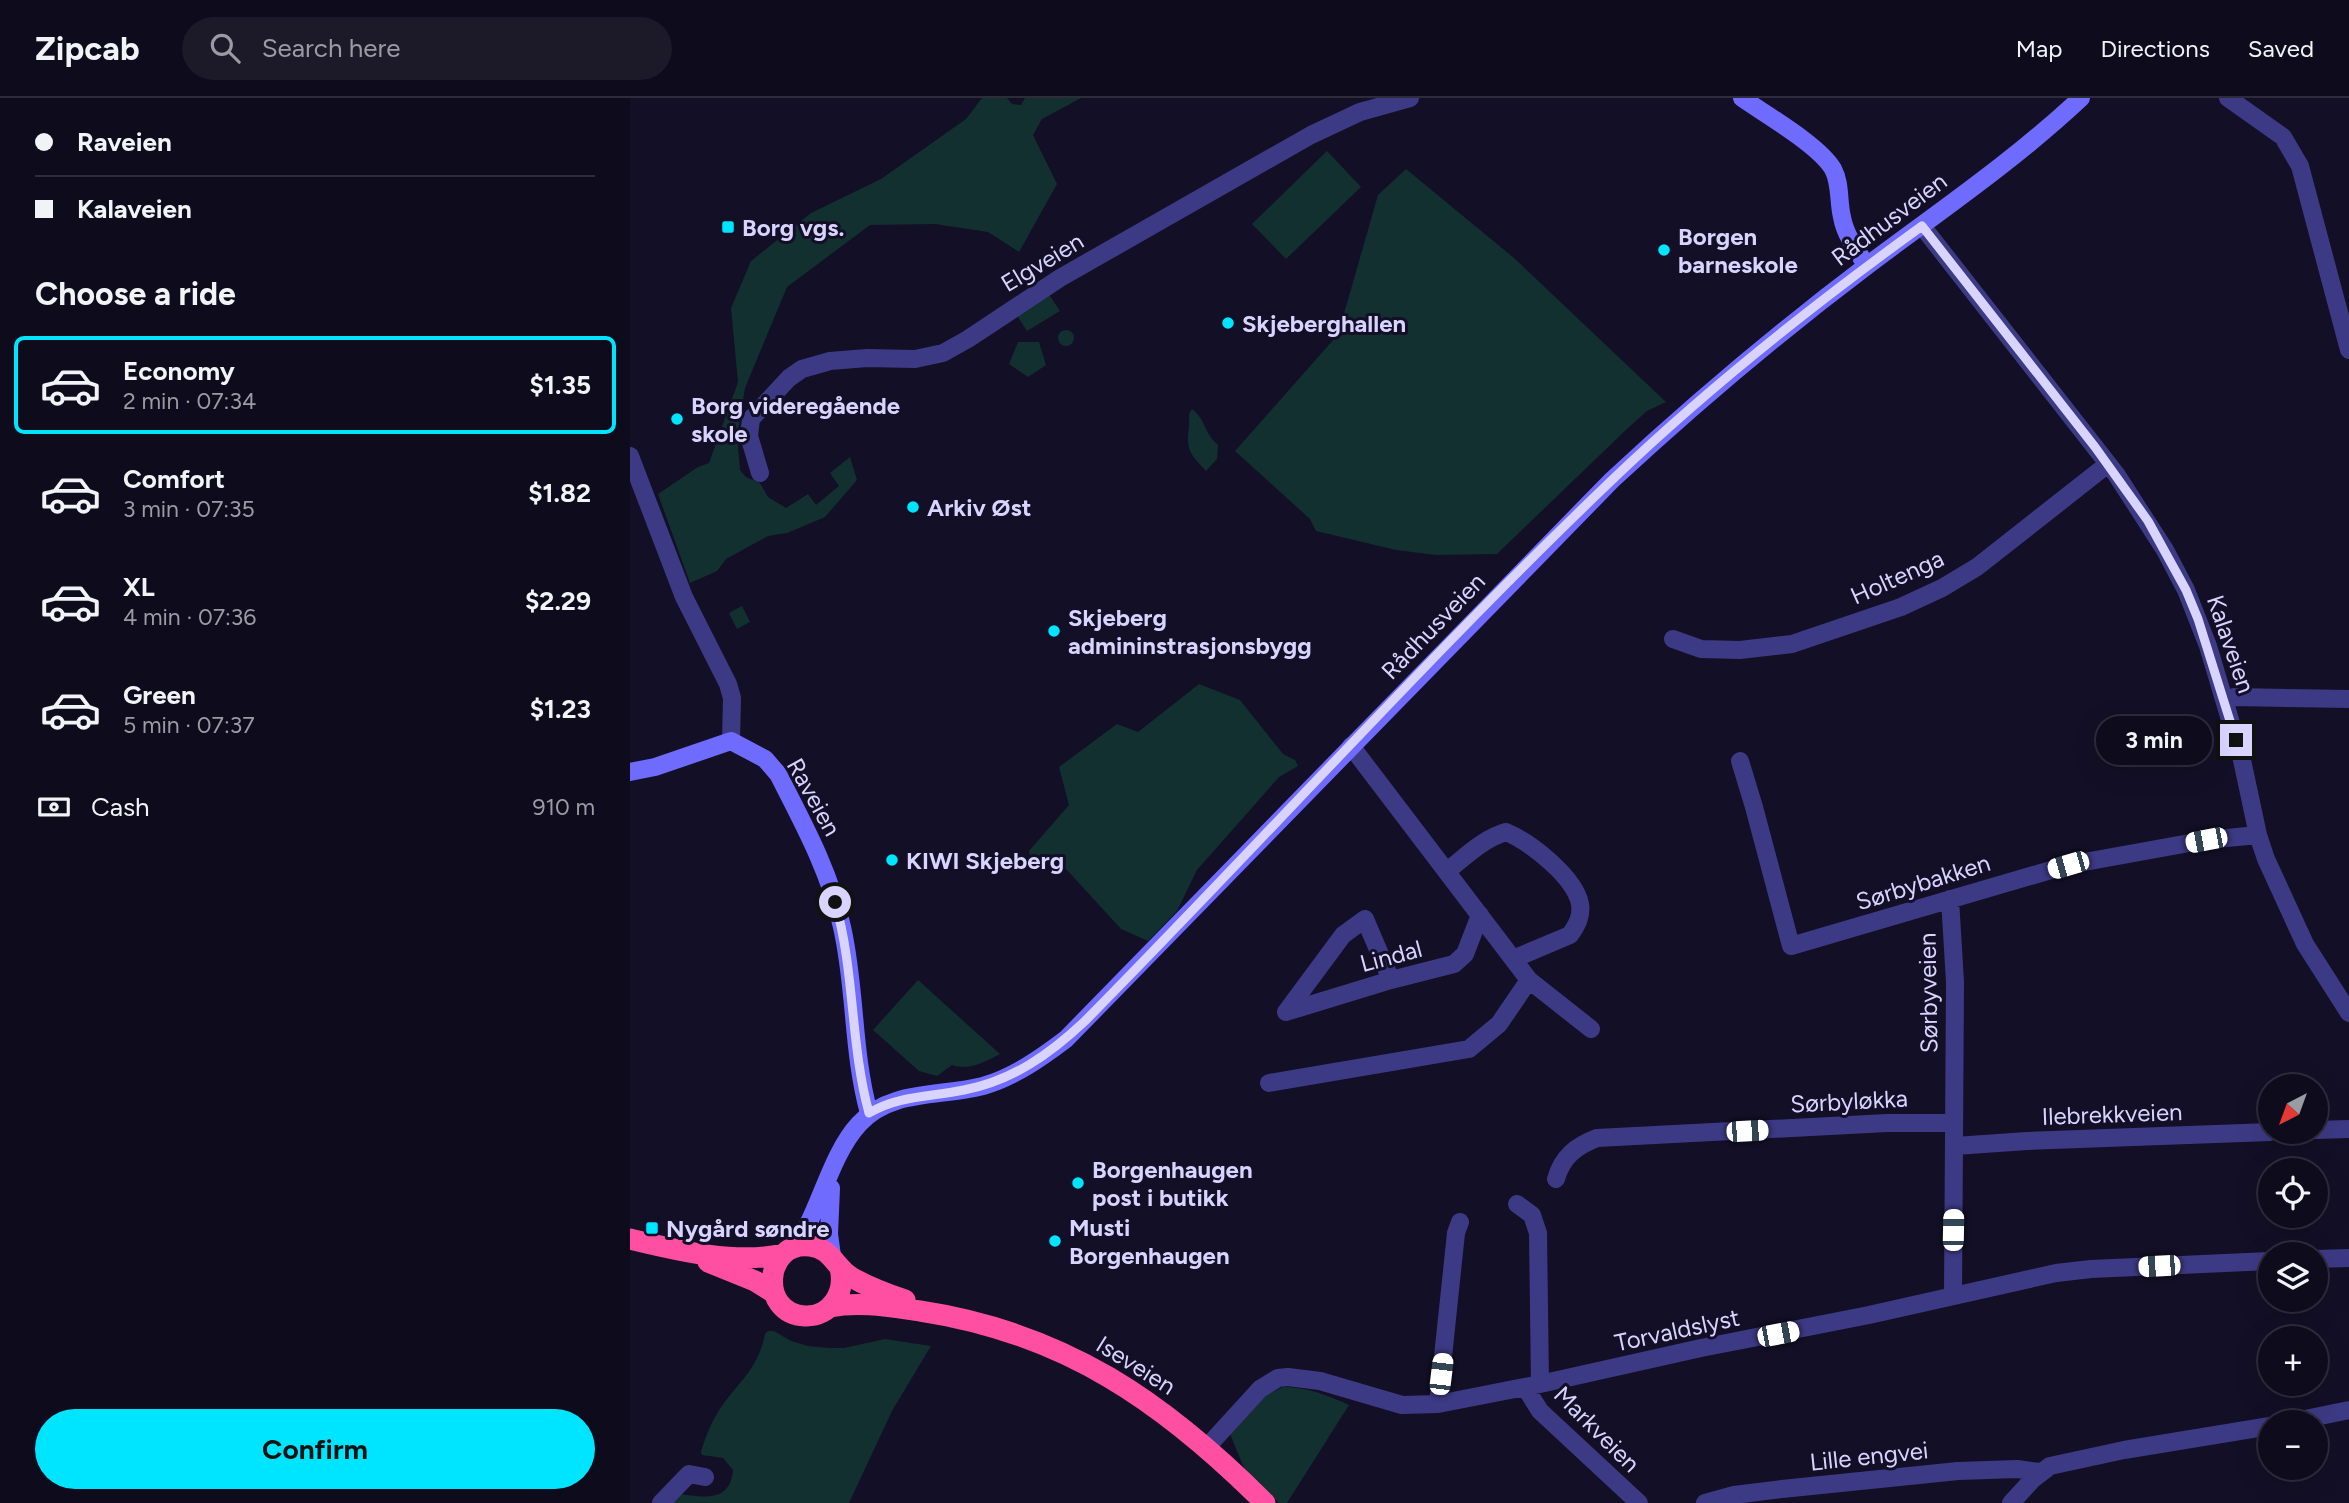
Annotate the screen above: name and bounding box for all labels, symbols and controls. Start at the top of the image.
search box [182,17,672,80]
text: Zipcab [35,29,140,68]
icon: search [206,29,244,67]
text: Search here [262,32,401,64]
text: Map [2016,34,2062,63]
text: Directions [2100,34,2210,63]
text: Saved [2248,34,2314,63]
text: Raveien [77,126,172,158]
street label: Rådhusveien [1826,166,1952,272]
text: Kalaveien [77,193,192,225]
place label: Borg vgs. [742,213,844,242]
marker: Borg vgs. [720,219,736,235]
place label: Borgen barneskole [1678,222,1798,279]
street label: Elgveien [996,226,1088,298]
marker: Borgen barneskole [1656,242,1672,258]
text: Choose a ride [35,275,236,313]
place label: Skjeberghallen [1242,309,1406,338]
marker: Skjeberghallen [1220,315,1236,331]
icon: car [39,354,102,417]
text: Economy [123,355,235,387]
text: $1.35 [530,369,591,401]
text: 2 min · 07:34 [123,387,256,415]
place label: Borg videregående skole [691,391,900,448]
marker: Borg videregående skole [669,411,685,427]
icon: car [39,462,102,525]
text: Comfort [123,463,225,495]
text: $1.82 [528,477,591,509]
place label: Arkiv Øst [927,493,1031,522]
text: 3 min · 07:35 [123,495,255,523]
marker: Arkiv Øst [905,499,921,515]
street label: Holtenga [1846,544,1948,610]
street label: Rådhusveien [1375,567,1491,685]
icon: car [39,570,102,633]
text: XL [123,571,155,603]
text: $2.29 [525,585,591,617]
street label: Kalaveien [2201,591,2261,697]
text: 4 min · 07:36 [123,603,256,631]
place label: Skjeberg admininstrasjonsbygg [1068,603,1312,660]
marker: Skjeberg admininstrasjonsbygg [1046,623,1062,639]
icon: car [39,678,102,741]
text: Green [123,679,196,711]
text: $1.23 [530,693,591,725]
text: 5 min · 07:37 [123,711,255,739]
callout: 3 min [2096,716,2212,764]
route end [2220,724,2252,756]
text: 3 min [2125,726,2183,754]
street label: Raveien [781,753,847,841]
icon: cash [35,788,73,826]
text: Cash [91,791,150,823]
text: 910 m [532,793,595,821]
car [2184,826,2229,854]
place label: KIWI Skjeberg [906,846,1064,875]
street label: Sørbybakken [1852,848,1994,916]
car [2045,849,2092,881]
marker: KIWI Skjeberg [884,852,900,868]
route start [819,886,851,918]
street label: Sørbyveien [1912,933,1944,1053]
street label: Lindal [1357,934,1425,978]
north arrow [2258,1074,2328,1144]
map controls [2258,1074,2328,1480]
street label: Sørbyløkka [1790,1083,1908,1119]
street label: Ilebrekkveien [2041,1097,2183,1131]
car [1726,1119,1769,1143]
place label: Borgenhaugen post i butikk [1092,1155,1253,1212]
button: locate [2258,1158,2328,1228]
marker: Borgenhaugen post i butikk [1070,1175,1086,1191]
car [1943,1209,1964,1251]
place label: Musti Borgenhaugen [1069,1213,1230,1270]
place label: Nygård søndre [666,1214,830,1243]
marker: Nygård søndre [644,1220,660,1236]
marker: Musti Borgenhaugen [1047,1233,1063,1249]
button: layers [2258,1242,2328,1312]
car [2138,1254,2181,1278]
street label: Torvaldslyst [1612,1303,1742,1357]
car [1756,1320,1801,1348]
button: + [2258,1326,2328,1396]
street label: Iseveien [1091,1329,1181,1401]
car [1429,1352,1454,1396]
street label: Markveien [1548,1380,1646,1478]
button: Confirm [35,1409,595,1489]
button: − [2258,1410,2328,1480]
street label: Lille engvei [1808,1435,1930,1477]

